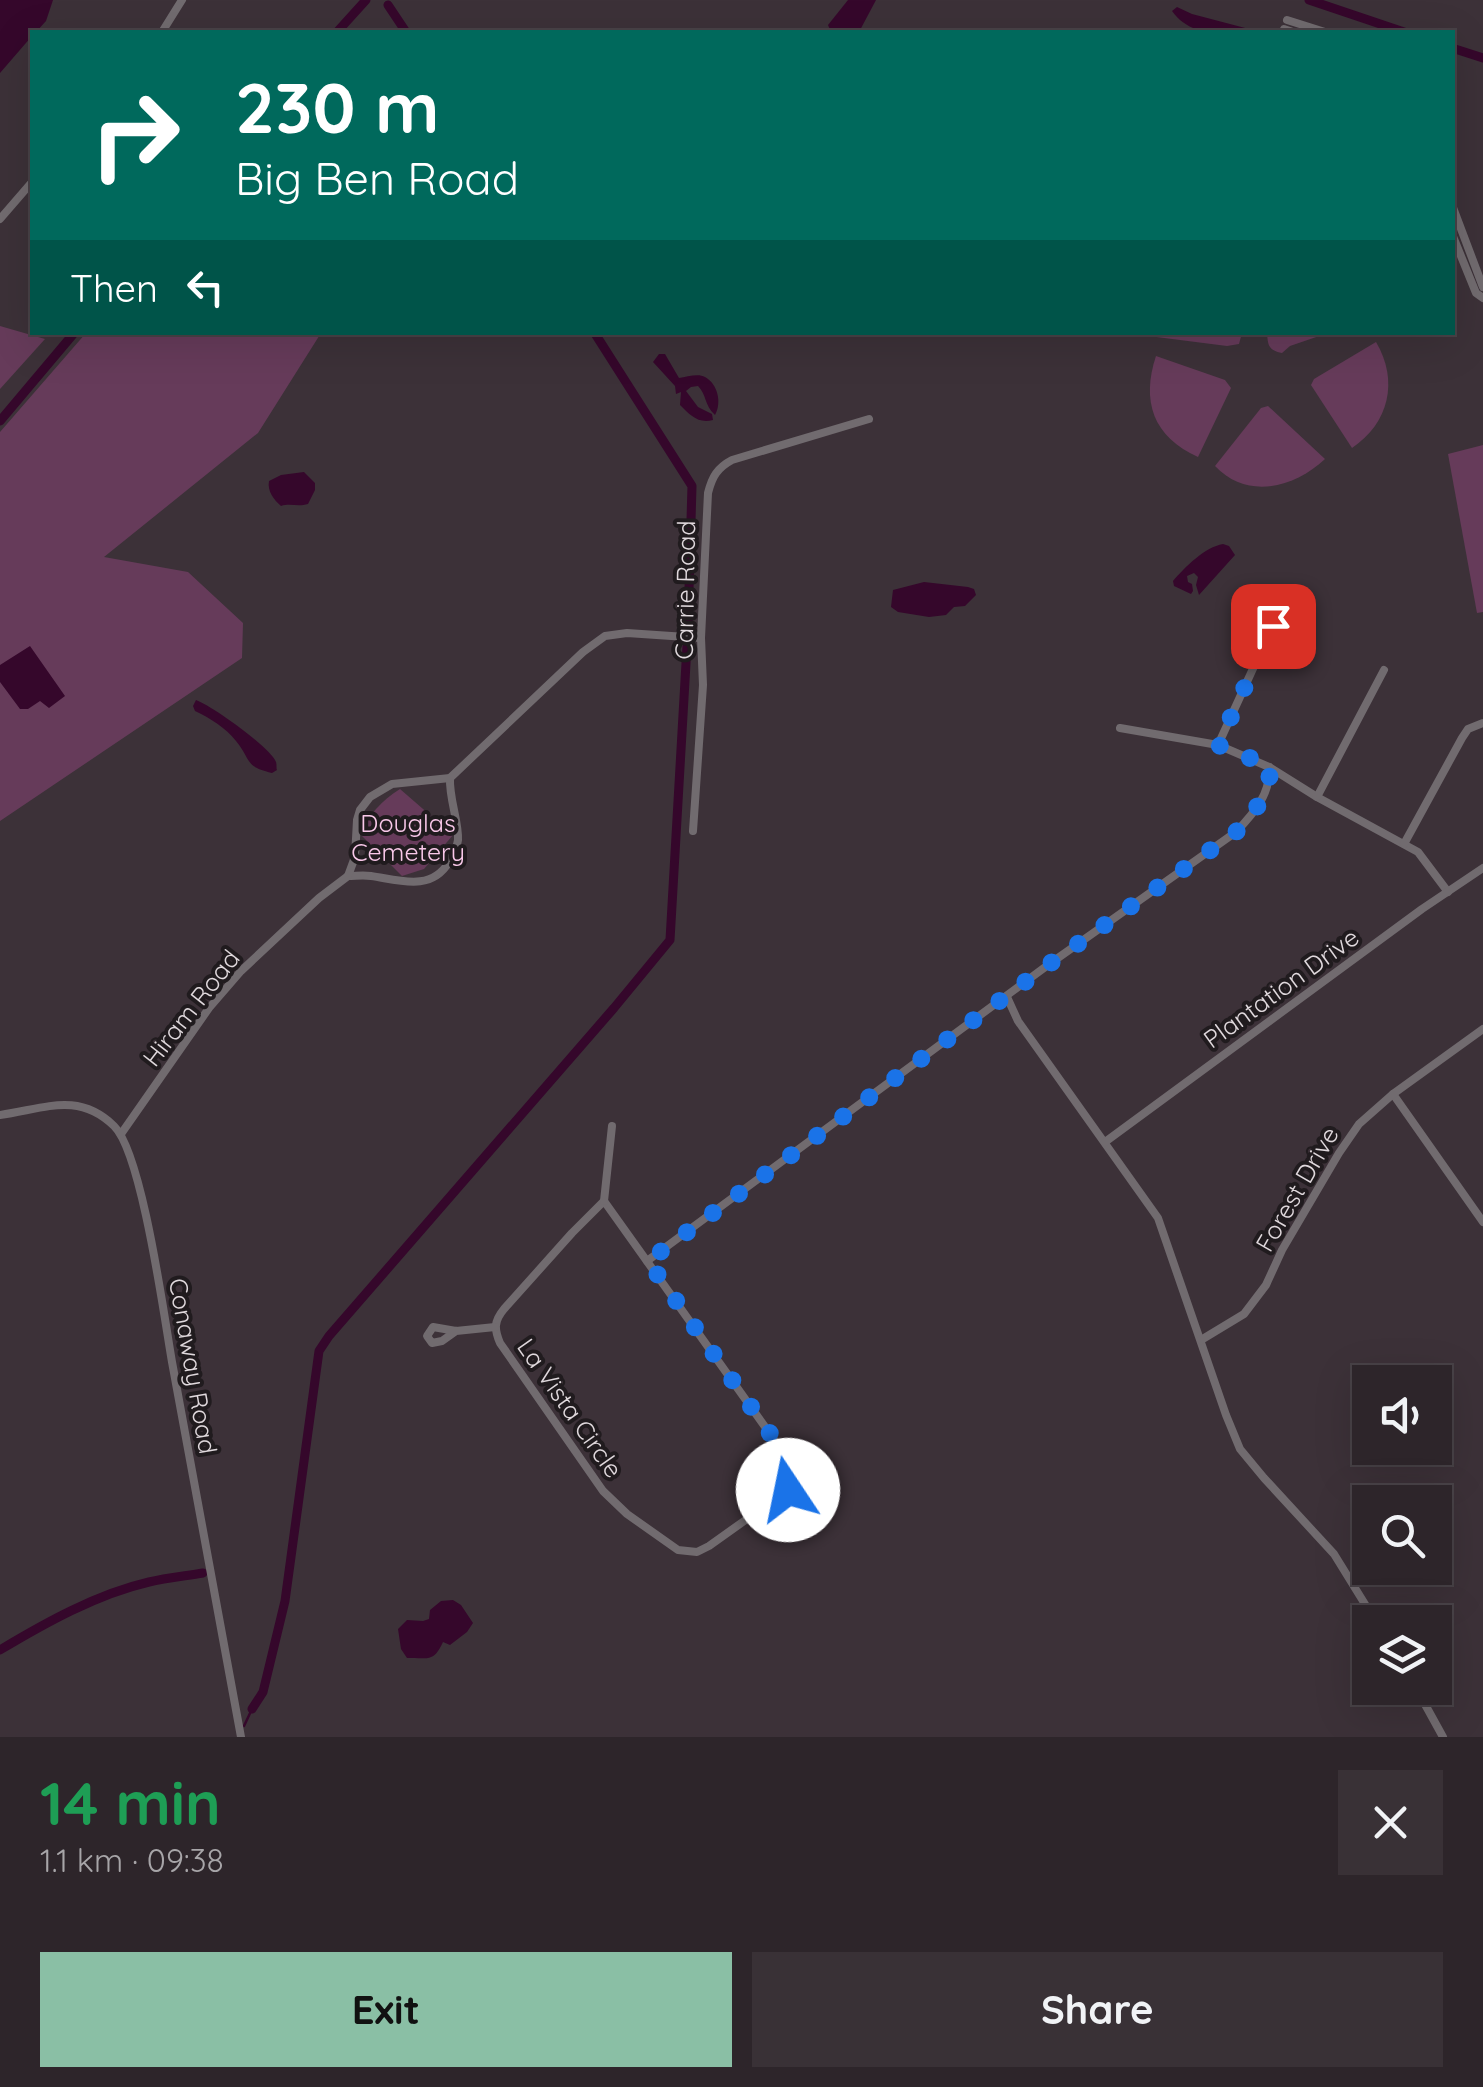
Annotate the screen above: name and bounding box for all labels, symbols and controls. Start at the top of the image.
text: 230 m [235,63,440,151]
icon: right [70,70,200,200]
text: Big Ben Road [235,150,519,206]
icon: left [178,260,233,315]
text: Then [70,264,158,312]
street label: Carrie Road [668,520,701,660]
pin [1231,584,1316,669]
icon: arrive [1246,599,1301,654]
park label: Douglas Cemetery [351,807,465,867]
street label: Plantation Drive [1197,921,1364,1054]
street label: Hiram Road [135,943,246,1072]
street label: Forest Drive [1248,1121,1345,1257]
street label: Conaway Road [163,1276,224,1456]
street label: La Vista Circle [511,1332,630,1483]
map controls [1352,1365,1452,1705]
button: sound [1352,1365,1452,1465]
position arrow [736,1438,840,1542]
button: search [1352,1485,1452,1585]
button: layers [1352,1605,1452,1705]
text: 14 min [40,1765,221,1840]
button: close [1338,1770,1443,1875]
text: 1.1 km · 09:38 [40,1840,224,1880]
button: Exit [40,1952,732,2067]
button: Share [752,1952,1443,2067]

